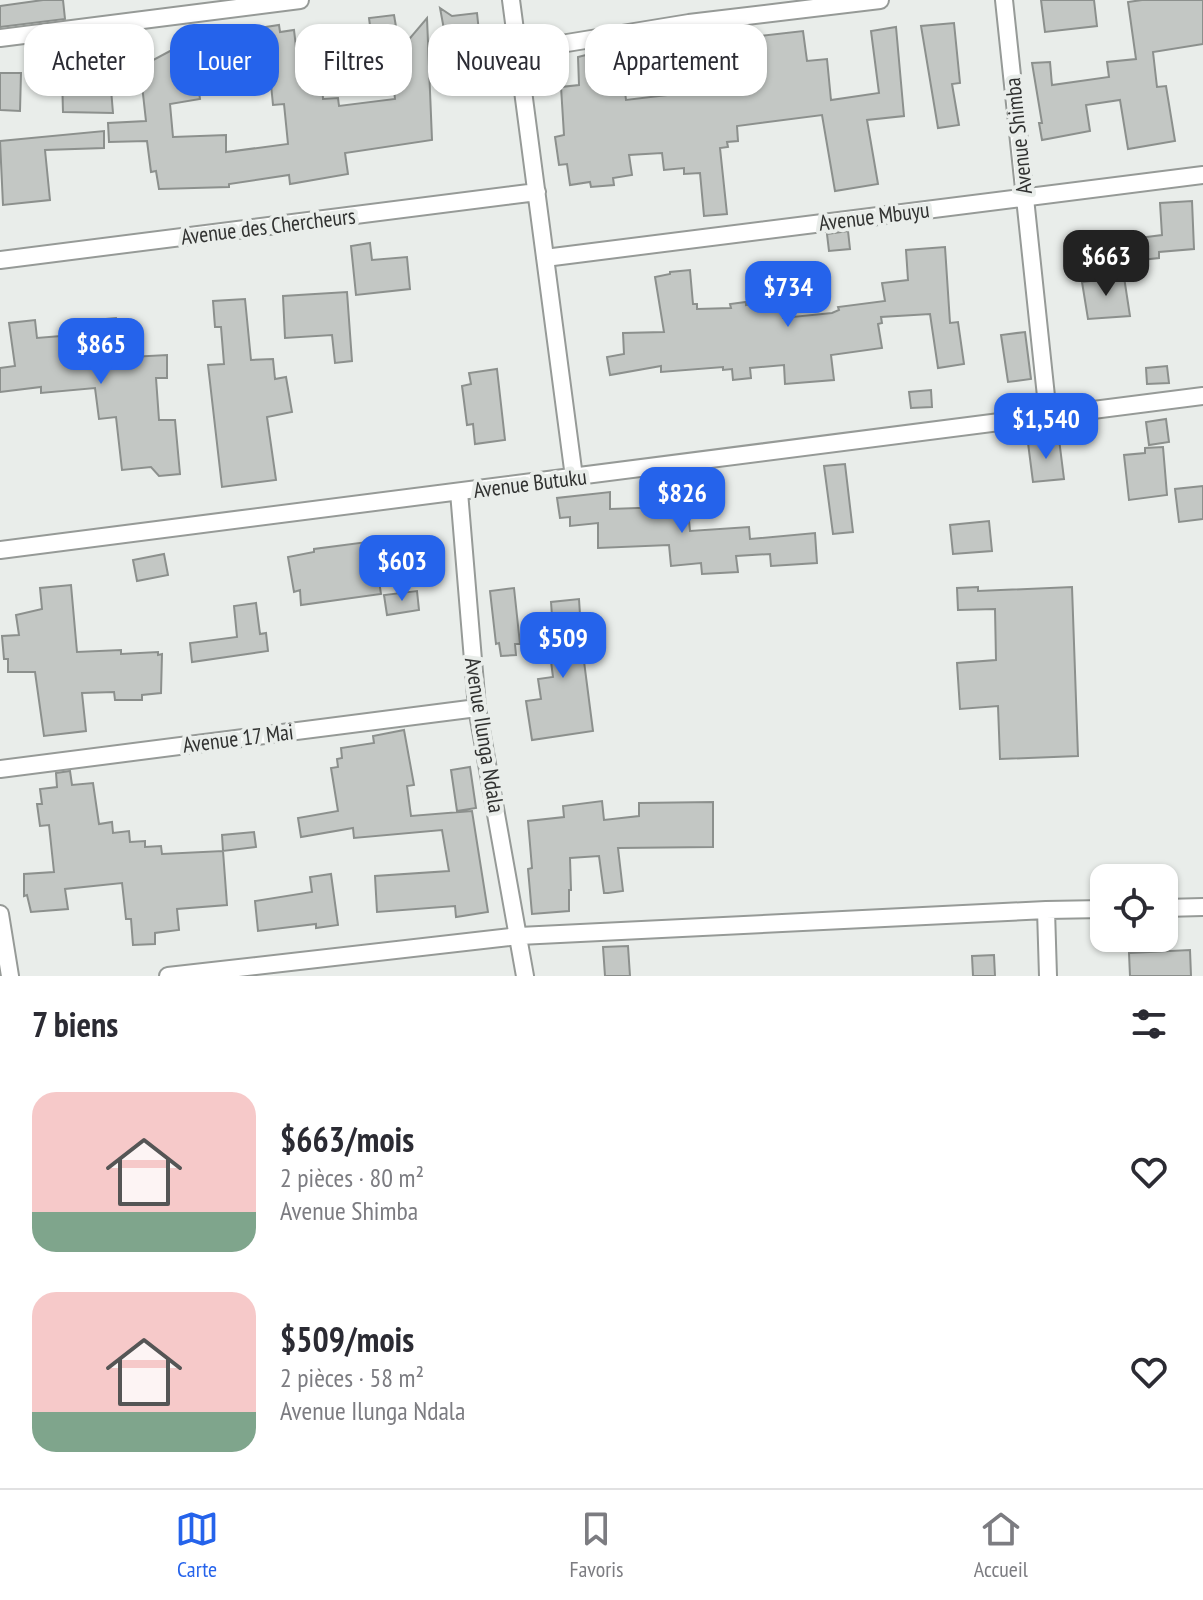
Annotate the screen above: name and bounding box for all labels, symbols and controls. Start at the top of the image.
chip: Acheter [24,24,154,96]
chip: Louer [170,24,279,96]
chip: Filtres [295,24,412,96]
chip: Nouveau [428,24,569,96]
chip: Appartement [585,24,767,96]
street label: Avenue Shimba [998,76,1038,196]
street label: Avenue Mbuyu [817,195,931,237]
street label: Avenue des Chercheurs [179,201,357,251]
pin: $663 [1059,230,1153,298]
text: $663 [1081,239,1131,272]
pin: $734 [741,261,835,329]
text: $734 [763,270,813,303]
pin: $865 [54,318,148,386]
text: $865 [76,327,126,360]
pin: $1,540 [981,393,1111,461]
text: $1,540 [1012,402,1080,435]
street label: Avenue Butuku [472,462,588,504]
pin: $826 [635,467,729,535]
text: $826 [657,476,707,509]
pin: $603 [355,535,449,603]
text: $603 [377,544,427,577]
pin: $509 [516,612,610,680]
text: $509 [538,621,588,654]
street label: Avenue Ilunga Ndala [459,655,511,815]
street label: Avenue 17 Mai [181,717,295,759]
map controls [1090,864,1178,952]
button: locate [1090,864,1178,952]
text: 7 biens [32,1002,118,1046]
icon: filters [1127,1002,1171,1046]
text: $663/mois [280,1117,414,1161]
icon: home [96,1124,192,1220]
icon: heart [1127,1150,1171,1194]
text: 2 pièces · 80 m² [280,1161,424,1194]
text: Avenue Shimba [280,1194,418,1227]
text: $509/mois [280,1317,414,1361]
icon: home [96,1324,192,1420]
icon: heart [1127,1350,1171,1394]
text: 2 pièces · 58 m² [280,1361,424,1394]
text: Avenue Ilunga Ndala [280,1394,465,1427]
tab: Carte [175,1507,219,1583]
tab: Favoris [569,1507,624,1583]
tab: Accueil [974,1507,1028,1583]

